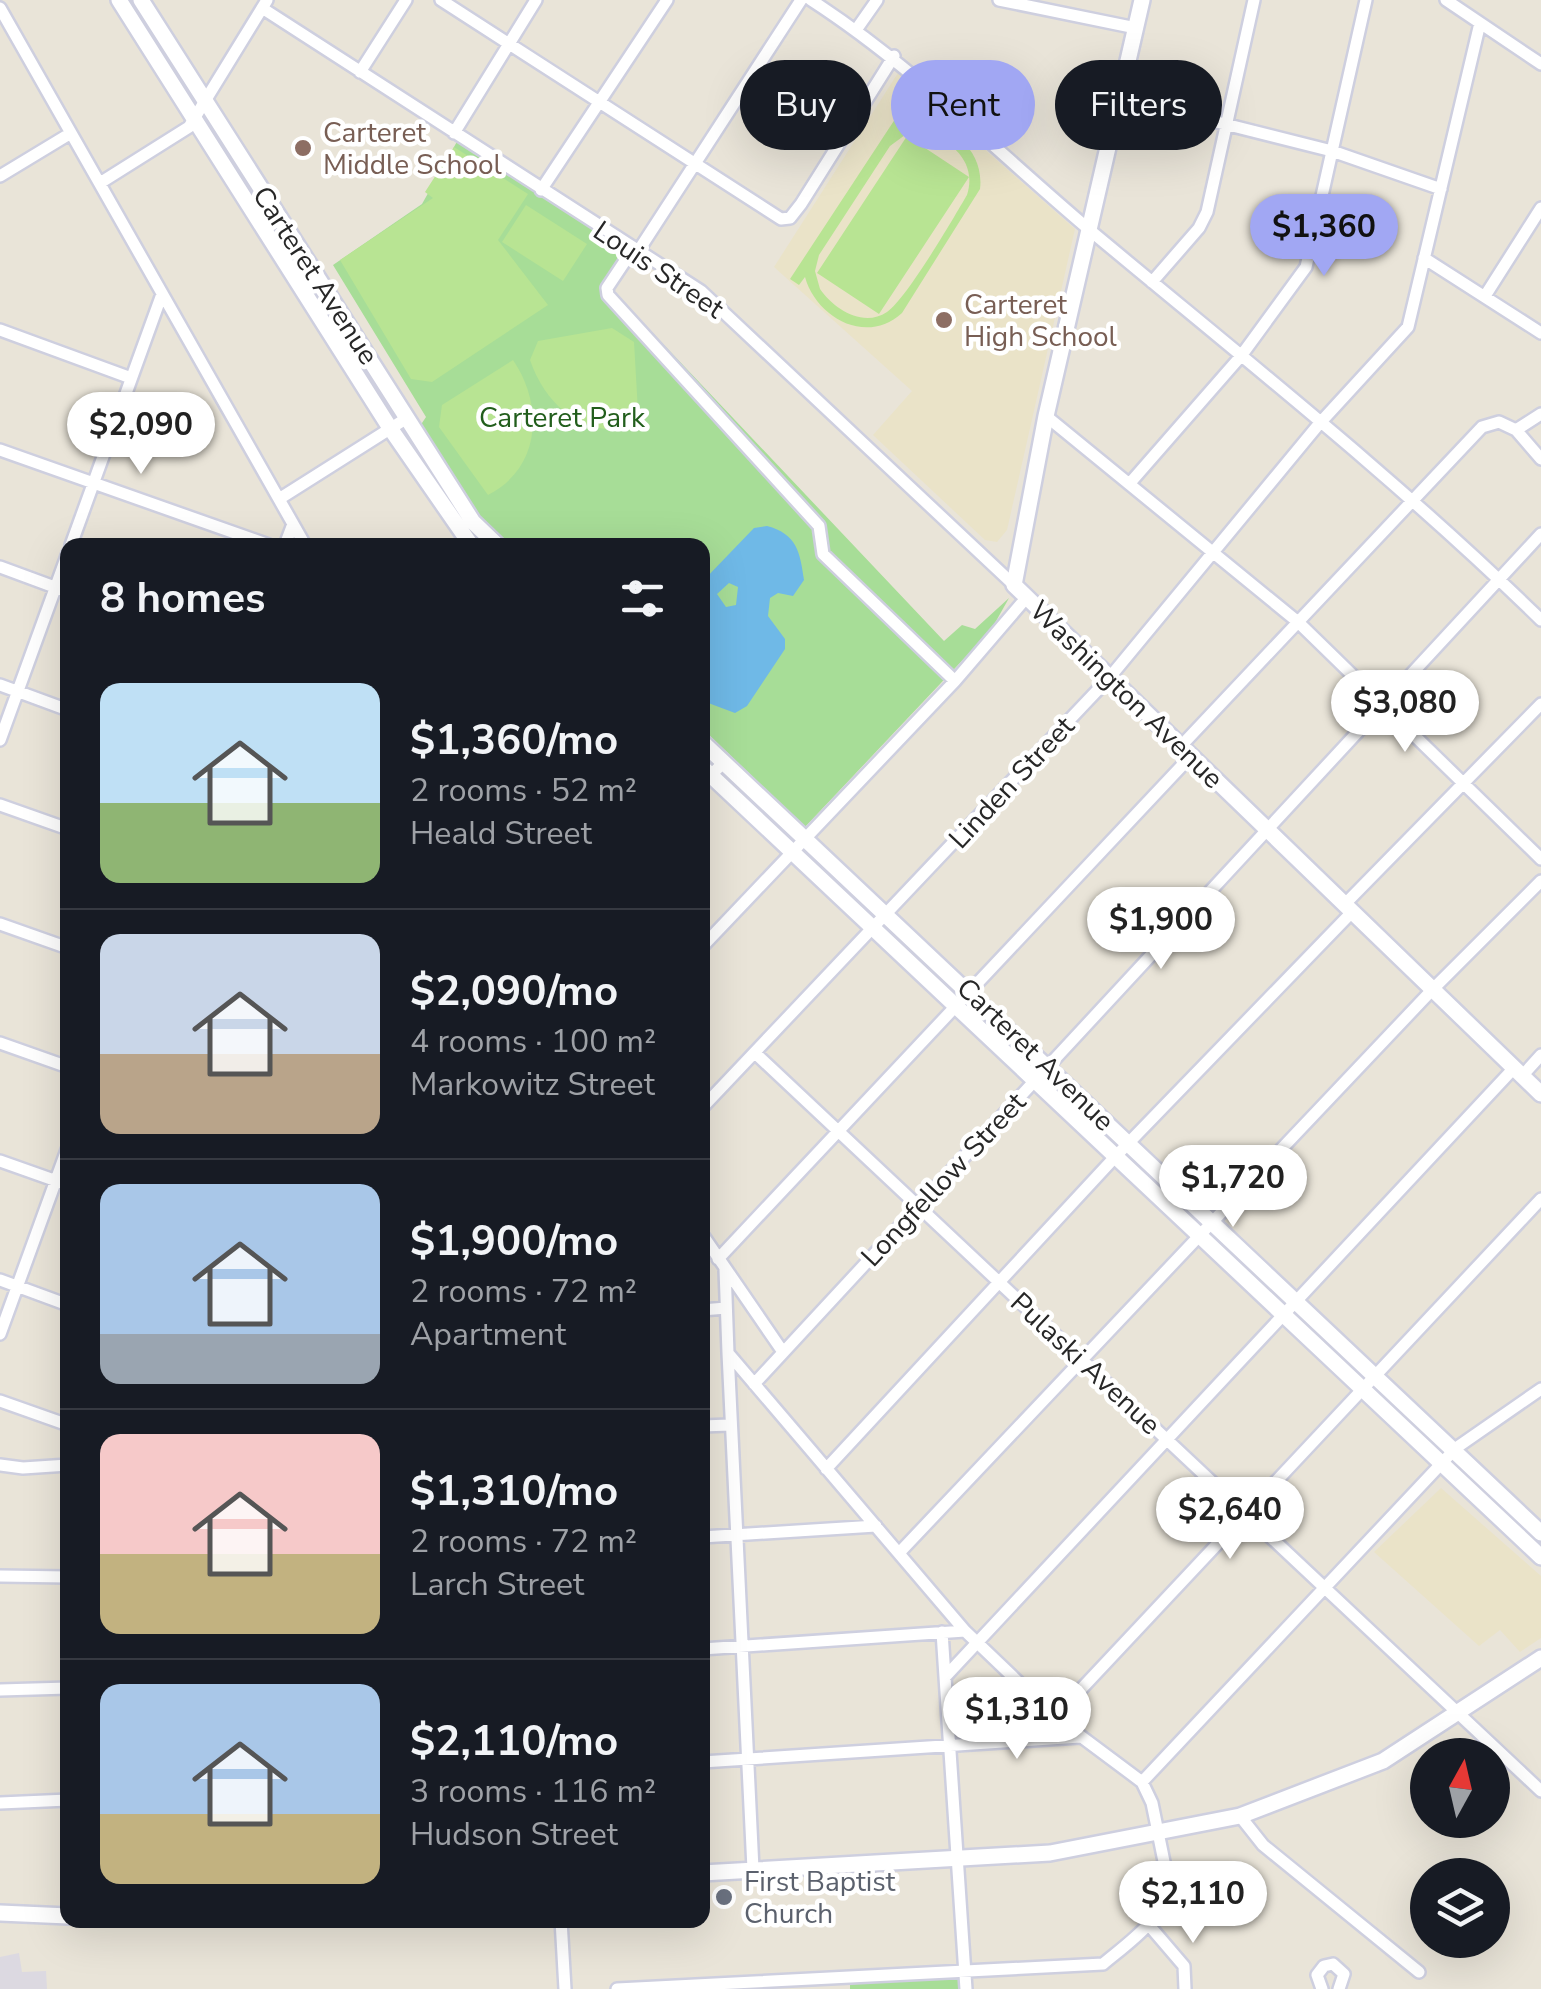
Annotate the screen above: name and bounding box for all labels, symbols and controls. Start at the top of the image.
chip: Buy [740,60,871,150]
chip: Rent [891,60,1035,150]
chip: Filters [1055,60,1222,150]
place label: Carteret Middle School [323,114,503,184]
marker: Carteret Middle School [292,137,314,159]
street label: Carteret Avenue [243,179,387,372]
pin: $1,360 [1243,194,1405,279]
text: $1,360 [1272,205,1376,248]
street label: Louis Street [586,212,731,328]
place label: Carteret High School [964,286,1118,356]
marker: Carteret High School [933,309,955,331]
pin: $2,090 [60,392,222,477]
park label: Carteret Park [479,399,646,437]
text: $2,090 [89,403,193,446]
text: 8 homes [100,570,265,627]
icon: filters [615,571,670,626]
street label: Washington Avenue [1021,592,1232,797]
pin: $3,080 [1324,670,1486,755]
text: $3,080 [1353,681,1457,724]
street label: Linden Street [940,708,1083,857]
text: $1,360/mo [410,712,618,769]
icon: home [180,723,300,843]
text: 2 rooms · 52 m² [410,769,637,812]
text: Heald Street [410,812,592,855]
pin: $1,900 [1080,887,1242,972]
text: $1,900 [1109,898,1213,941]
text: $2,090/mo [410,963,618,1020]
street label: Carteret Avenue [948,970,1122,1140]
icon: home [180,974,300,1094]
text: 4 rooms · 100 m² [410,1020,656,1063]
text: Markowitz Street [410,1063,655,1106]
street label: Longfellow Street [853,1084,1035,1275]
pin: $1,720 [1152,1145,1314,1230]
text: $1,720 [1181,1156,1285,1199]
text: $1,900/mo [410,1213,618,1270]
icon: home [180,1224,300,1344]
text: 2 rooms · 72 m² [410,1270,637,1313]
street label: Pulaski Avenue [1002,1284,1169,1443]
text: Apartment [410,1313,566,1356]
text: $1,310/mo [410,1463,618,1520]
icon: home [180,1474,300,1594]
pin: $2,640 [1149,1477,1311,1562]
text: $2,640 [1178,1488,1282,1531]
text: 2 rooms · 72 m² [410,1520,637,1563]
text: Larch Street [410,1563,584,1606]
pin: $1,310 [936,1677,1098,1762]
text: $1,310 [965,1688,1069,1731]
text: $2,110/mo [410,1713,618,1770]
icon: home [180,1724,300,1844]
north arrow [1410,1738,1510,1838]
map controls [1410,1738,1510,1958]
text: 3 rooms · 116 m² [410,1770,656,1813]
text: Hudson Street [410,1813,618,1856]
button: layers [1410,1858,1510,1958]
pin: $2,110 [1112,1861,1274,1946]
place label: First Baptist Church [744,1863,896,1933]
text: $2,110 [1141,1872,1245,1915]
marker: First Baptist Church [713,1886,735,1908]

